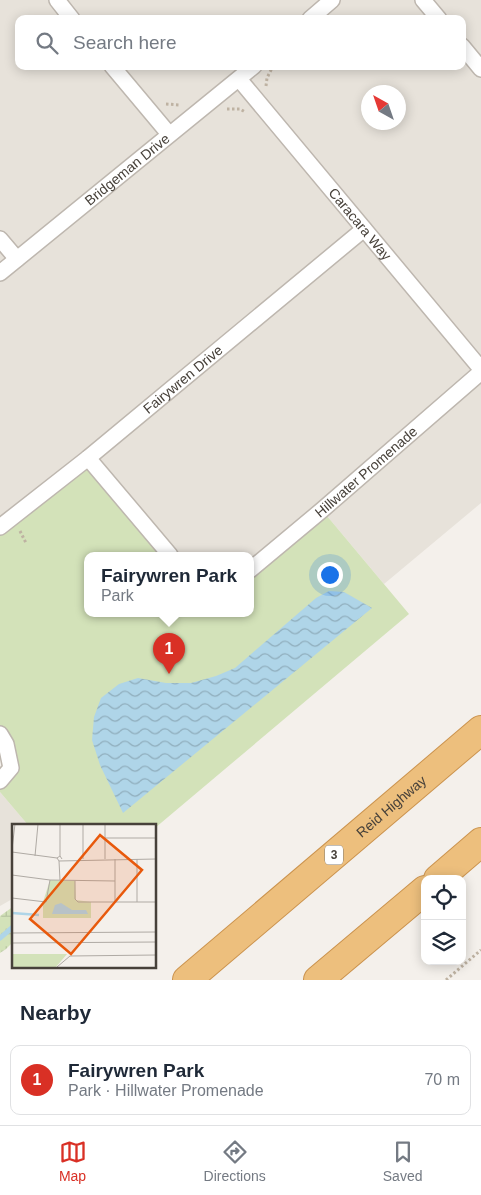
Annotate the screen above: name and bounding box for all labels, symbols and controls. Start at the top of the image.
search box [15,15,466,70]
icon: search [33,29,61,57]
text: Search here [73,32,177,53]
north arrow [361,85,406,130]
street label: Bridgeman Drive [82,130,173,209]
street label: Caracara Way [325,185,395,263]
street label: Fairywren Drive [140,342,226,417]
street label: Hillwater Promenade [312,423,421,520]
popup [84,552,254,617]
your location [317,562,343,588]
text: Fairywren Park [101,565,237,586]
text: Park [101,587,134,604]
pin: 1 [153,633,185,674]
street label: Reid Highway [353,772,429,841]
inset map [12,824,156,968]
road number: 3 [325,846,343,864]
map controls [421,875,466,965]
button: locate [421,875,466,920]
button: layers [421,920,466,965]
text: Nearby [20,1001,91,1024]
text: Fairywren Park [68,1060,204,1081]
text: 1 [33,1071,41,1088]
text: 70 m [424,1071,460,1088]
text: Park · Hillwater Promenade [68,1082,264,1099]
tab: Map [59,1138,87,1184]
tab: Directions [204,1138,266,1184]
tab: Saved [383,1138,422,1184]

